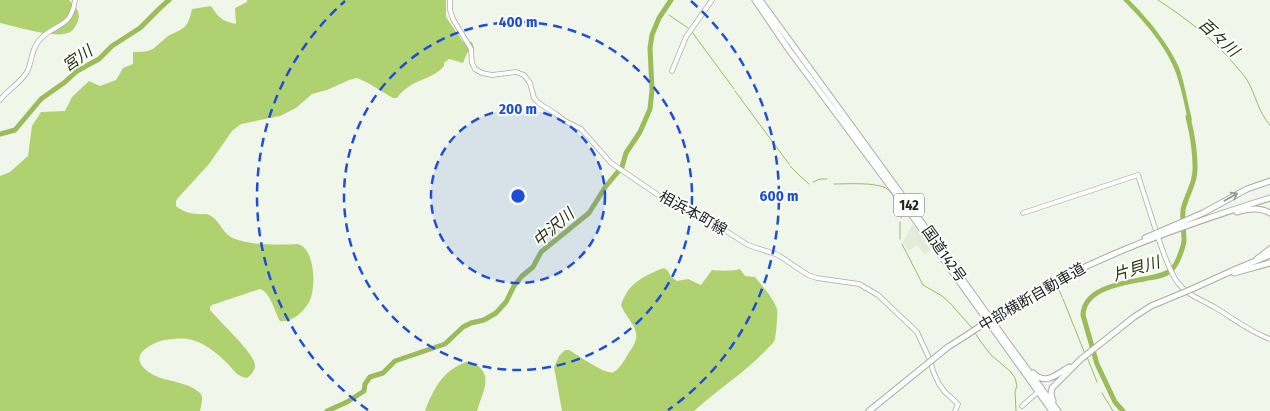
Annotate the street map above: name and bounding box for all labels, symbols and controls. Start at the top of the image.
text: 400 m [499,13,537,31]
water label: 百々川 [1194,14,1244,62]
water label: 宮川 [59,40,97,75]
text: 200 m [498,100,537,118]
centre of rings [509,187,527,205]
street label: 相浜本町線 [656,187,730,239]
text: 600 m [760,187,798,205]
one-way arrow [1224,192,1239,202]
road number: 142 [894,194,924,216]
water label: 中沢川 [529,203,579,250]
street label: 国道142号 [918,222,970,286]
water label: 片貝川 [1110,252,1164,285]
street label: 中部横断自動車道 [976,259,1088,335]

